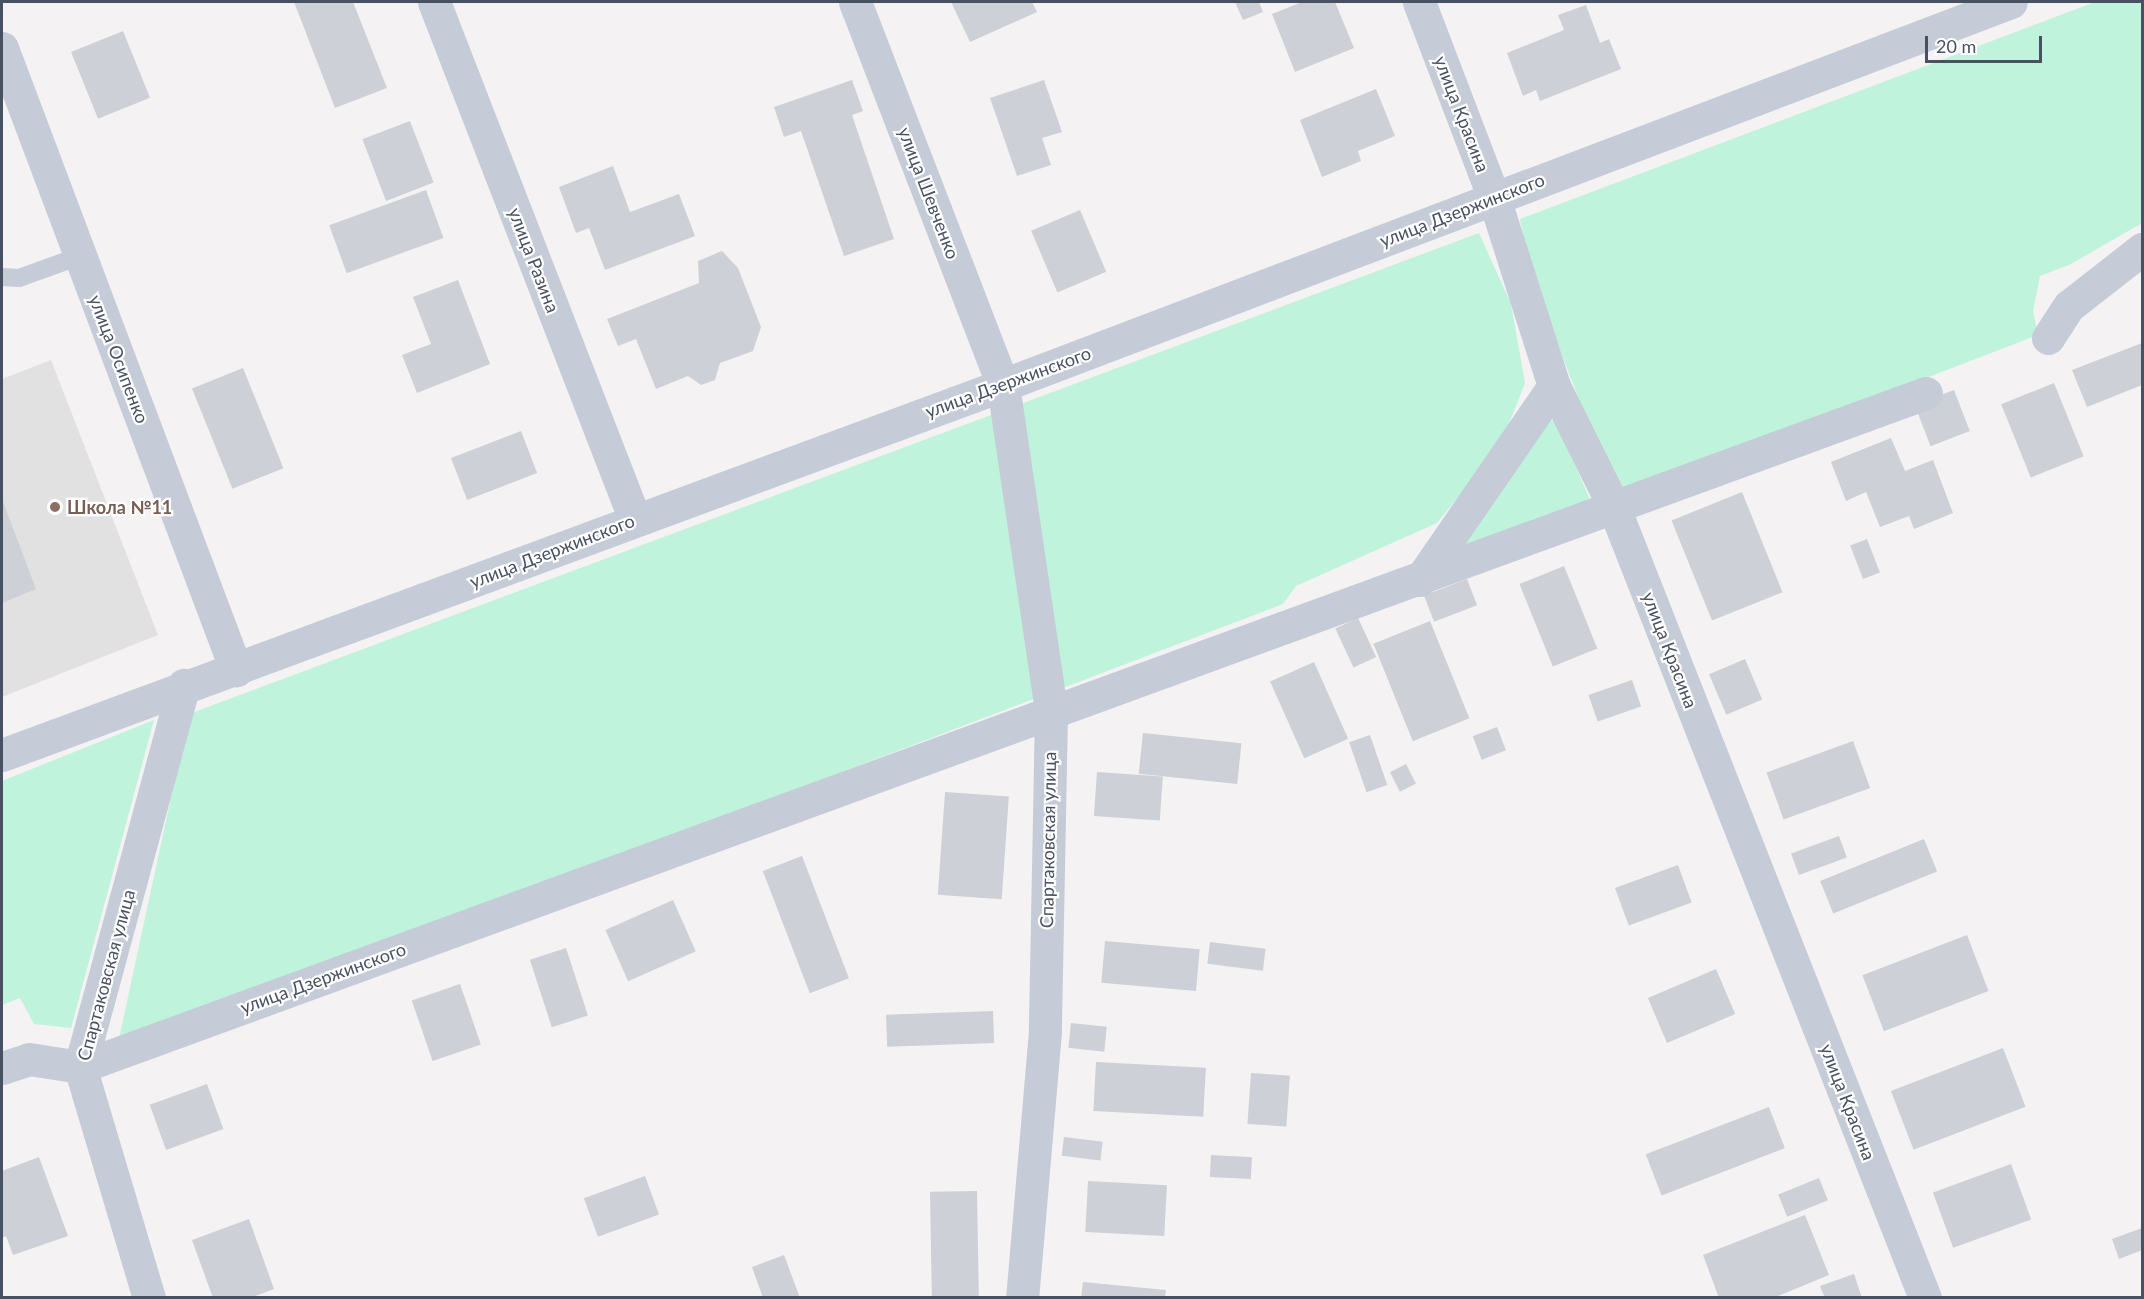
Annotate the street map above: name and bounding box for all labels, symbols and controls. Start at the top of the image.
scale bar [1928,24,2045,62]
text: 20 m [1936,35,1976,57]
street label: улица Красина [1430,53,1494,175]
street label: улица Шевченко [894,124,964,262]
street label: улица Дзержинского [1377,169,1547,251]
street label: улица Разина [504,204,564,316]
street label: улица Осипенко [85,292,153,426]
street label: улица Дзержинского [922,342,1094,422]
place label: Школа №11 [67,496,172,518]
marker: Школа №11 [48,500,62,514]
street label: улица Дзержинского [467,510,637,592]
street label: улица Красина [1638,589,1702,711]
street label: Спартаковская улица [1036,752,1060,928]
street label: Спартаковская улица [73,887,139,1063]
street label: улица Дзержинского [237,938,409,1018]
street label: улица Красина [1816,1041,1880,1163]

